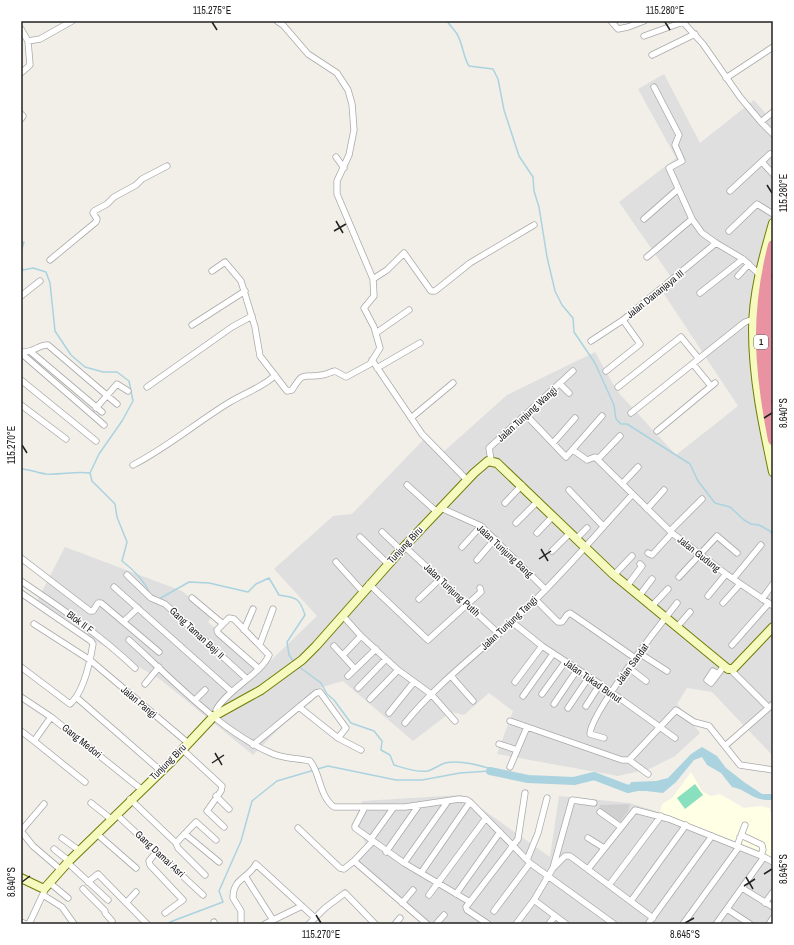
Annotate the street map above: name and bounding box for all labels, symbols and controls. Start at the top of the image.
text: 115.275°E [193,4,231,17]
text: 115.280°E [646,4,684,17]
text: 115.280°E [777,174,790,212]
street label: Jalan Dananjaya III [624,267,686,321]
road number: 1 [754,335,768,349]
street label: Jalan Tunjung Wangi [494,384,560,444]
text: 8.640°S [777,397,790,428]
text: 115.270°E [5,426,18,464]
street label: Jalan Tunjung Bang [474,522,536,581]
street label: Tunjung Biru [384,524,426,566]
street label: Jalan Gudung [675,533,723,575]
street label: Jalan Tunjung Putih [421,561,483,619]
street label: Jalan Tunjung Tangi [478,593,540,653]
street label: Gang Taman Beji II [167,604,227,662]
street label: Blok II F [64,608,96,636]
street label: Jalan Sandat [613,640,652,687]
street label: Jalan Tukad Bunut [562,656,625,706]
street label: Jalan Pangi [118,683,160,721]
street label: Gang Medori [59,721,105,761]
street label: Tunjung Biru [147,741,189,783]
street label: Gang Damai Asri [133,828,187,880]
text: 8.645°S [777,853,790,884]
text: 8.640°S [5,866,18,897]
text: 115.270°E [302,928,340,941]
text: 8.645°S [670,928,701,941]

